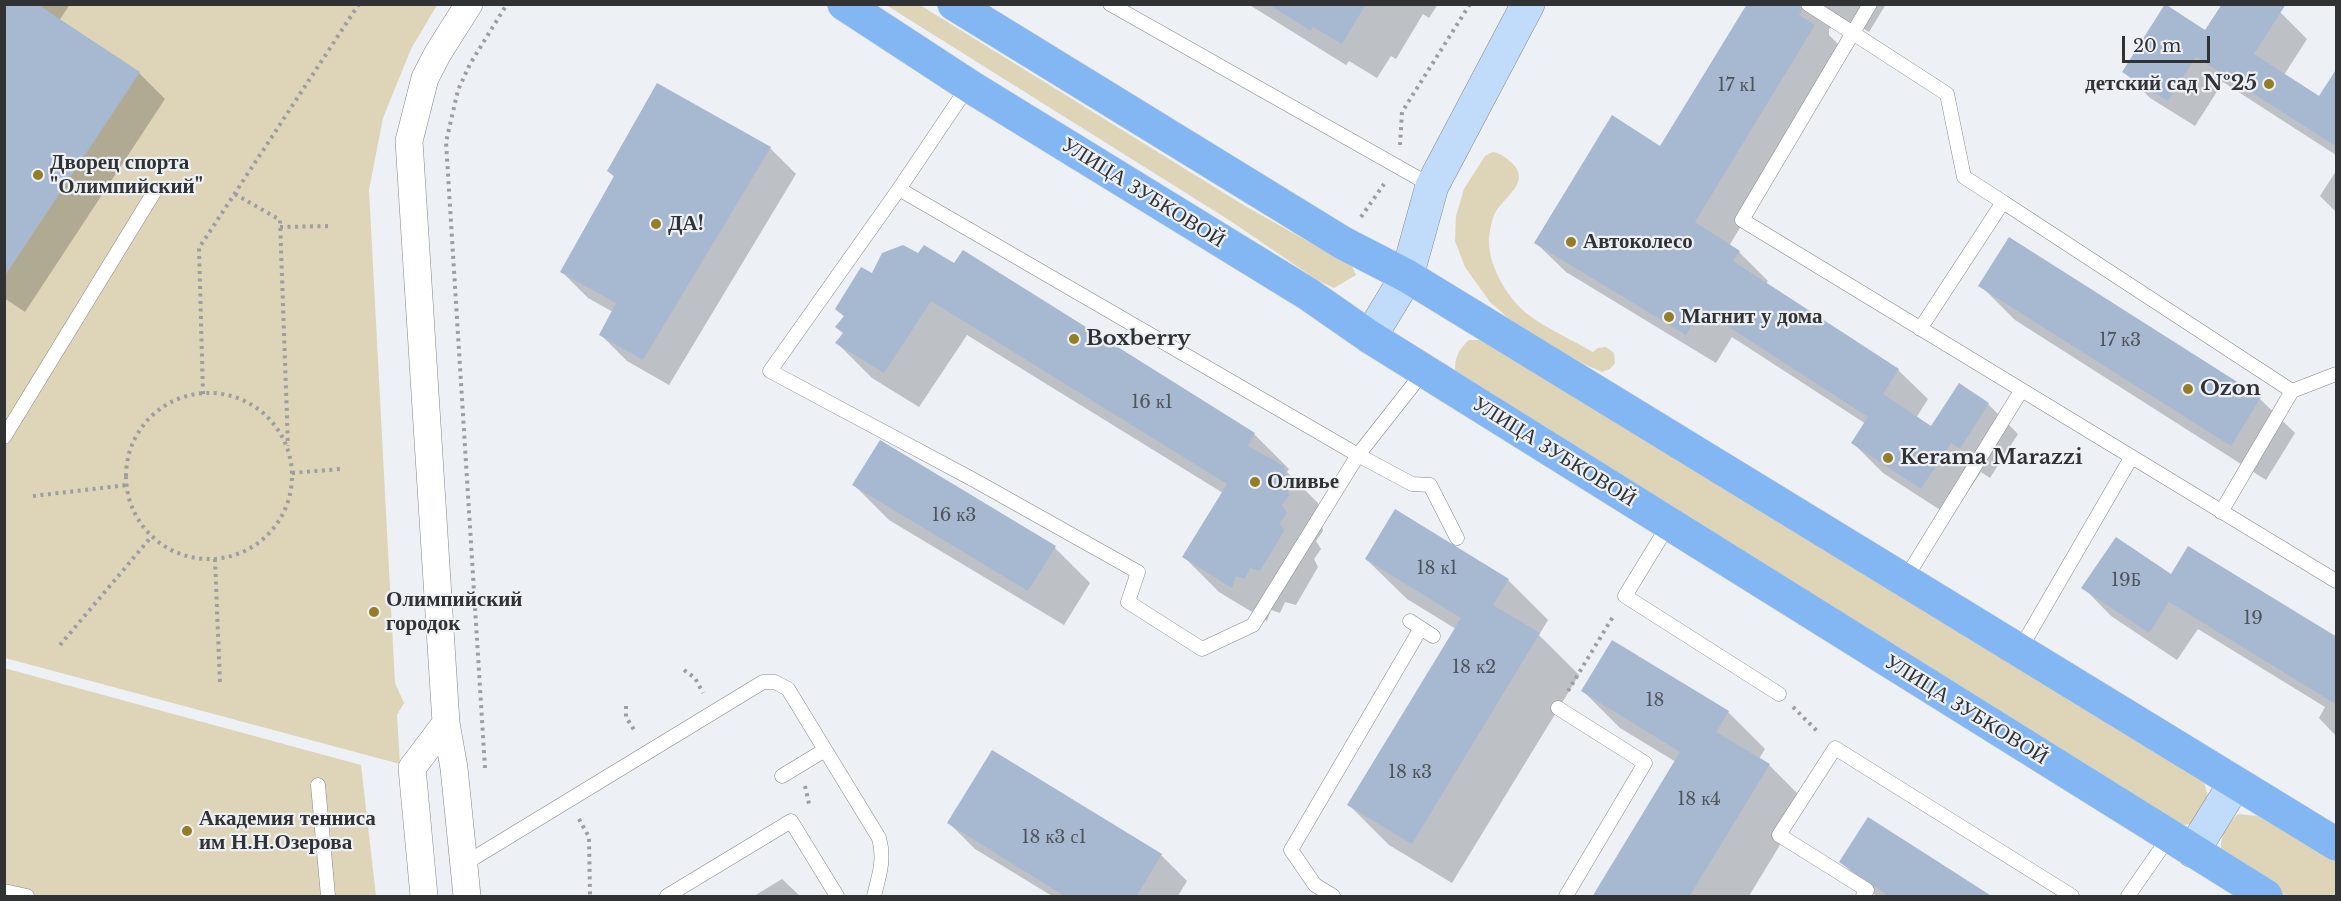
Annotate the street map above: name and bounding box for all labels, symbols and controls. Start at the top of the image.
scale bar [2125,24,2214,62]
text: 20 m [2133,35,2181,57]
place label: детский сад №25 [2085,71,2257,97]
house number: 17 к1 [1717,75,1757,97]
marker: детский сад №25 [2262,77,2276,91]
street label: УЛИЦА ЗУБКОВОЙ [1057,132,1229,254]
place label: Дворец спорта "Олимпийский" [50,150,203,200]
marker: Дворец спорта "Олимпийский" [31,168,45,182]
place label: ДА! [668,211,704,237]
marker: ДА! [649,217,663,231]
place label: Автоколесо [1583,229,1693,255]
marker: Автоколесо [1564,235,1578,249]
place label: Магнит у дома [1681,304,1822,330]
marker: Магнит у дома [1662,310,1676,324]
place label: Boxberry [1086,326,1191,352]
house number: 17 к3 [2099,330,2141,352]
marker: Boxberry [1067,332,1081,346]
place label: Ozon [2200,376,2261,402]
marker: Ozon [2181,382,2195,396]
street label: УЛИЦА ЗУБКОВОЙ [1468,391,1640,513]
house number: 16 к1 [1131,392,1173,414]
place label: Kerama Marazzi [1900,445,2083,471]
marker: Kerama Marazzi [1881,451,1895,465]
place label: Оливье [1267,469,1339,495]
marker: Оливье [1248,475,1262,489]
house number: 16 к3 [932,505,976,527]
house number: 18 к1 [1417,558,1457,580]
house number: 19Б [2111,570,2141,592]
place label: Олимпийский городок [386,587,522,637]
marker: Олимпийский городок [367,605,381,619]
house number: 19 [2243,608,2263,630]
street label: УЛИЦА ЗУБКОВОЙ [1880,649,2052,771]
house number: 18 к2 [1452,657,1496,679]
house number: 18 [1646,690,1664,712]
house number: 18 к3 [1388,762,1432,784]
house number: 18 к4 [1677,789,1721,811]
place label: Академия тенниса им Н.Н.Озерова [199,806,376,856]
marker: Академия тенниса им Н.Н.Озерова [180,824,194,838]
house number: 18 к3 с1 [1021,827,1087,849]

